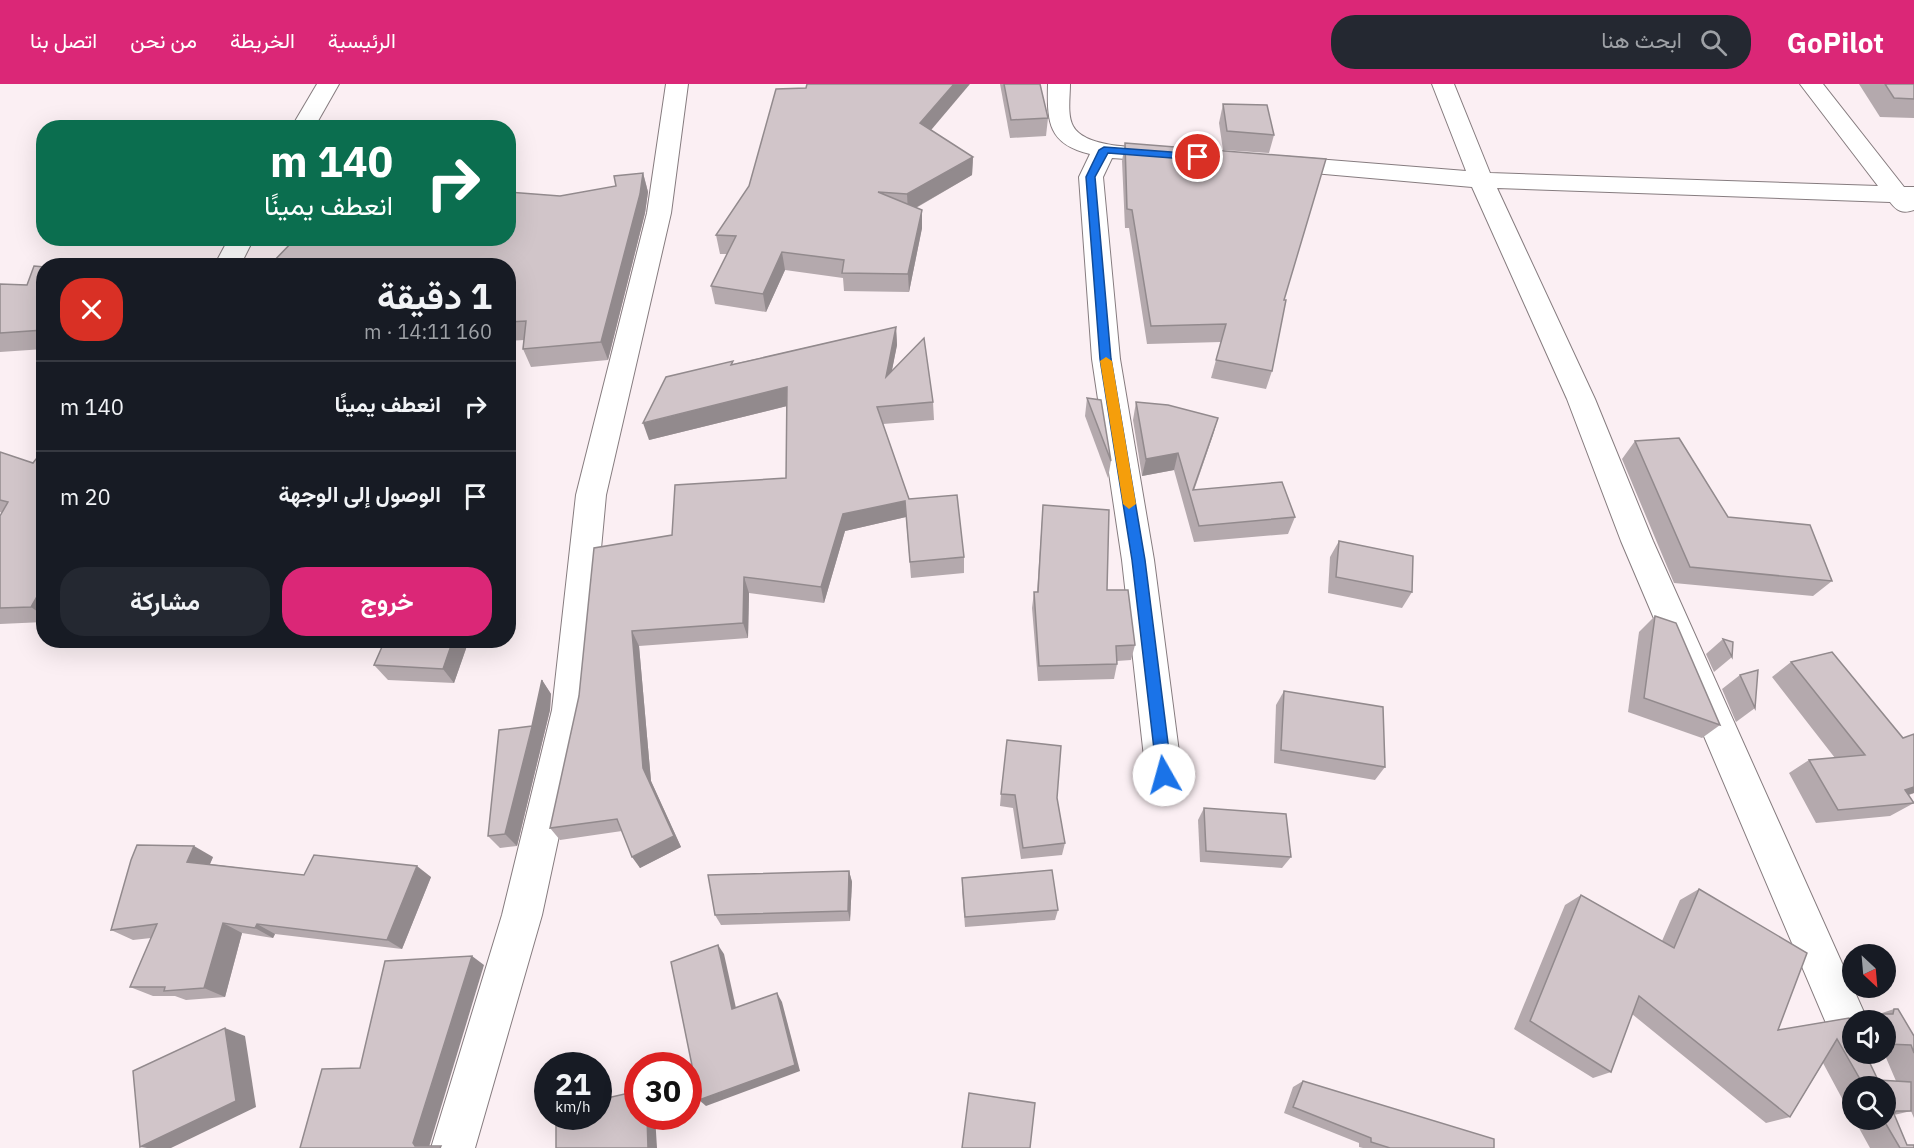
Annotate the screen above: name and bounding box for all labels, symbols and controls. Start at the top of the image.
search box [1331,15,1751,69]
text: GoPilot [1787,24,1884,61]
text: ابحث هنا [1601,25,1682,54]
text: اتصل بنا [30,26,97,54]
text: من نحن [130,26,197,54]
text: الخريطة [230,26,295,54]
text: الرئيسية [328,26,396,54]
icon: search [1697,26,1730,59]
pin [1172,131,1223,182]
text: 140 m [270,134,393,189]
icon: arrive [1181,140,1214,173]
icon: right [414,144,492,222]
text: انعطف يمينًا [264,187,393,222]
text: 1 دقيقة [377,272,492,319]
button: close [60,278,123,341]
text: 160 m · 14:11 [364,318,492,345]
text: انعطف يمينًا [334,389,441,418]
icon: right [459,390,492,423]
text: 140 m [60,392,124,421]
text: الوصول إلى الوجهة [279,479,441,508]
icon: arrive [459,480,492,513]
text: 20 m [60,482,111,511]
button: مشاركة [60,567,270,636]
button: خروج [282,567,492,636]
position arrow [1132,743,1196,807]
north arrow [1842,944,1896,998]
map controls [1842,944,1896,1130]
button: sound [1842,1010,1896,1064]
speed limit sign: 30 [624,1052,702,1130]
text: 21 [555,1064,591,1103]
button: search [1842,1076,1896,1130]
text: km/h [555,1097,591,1116]

